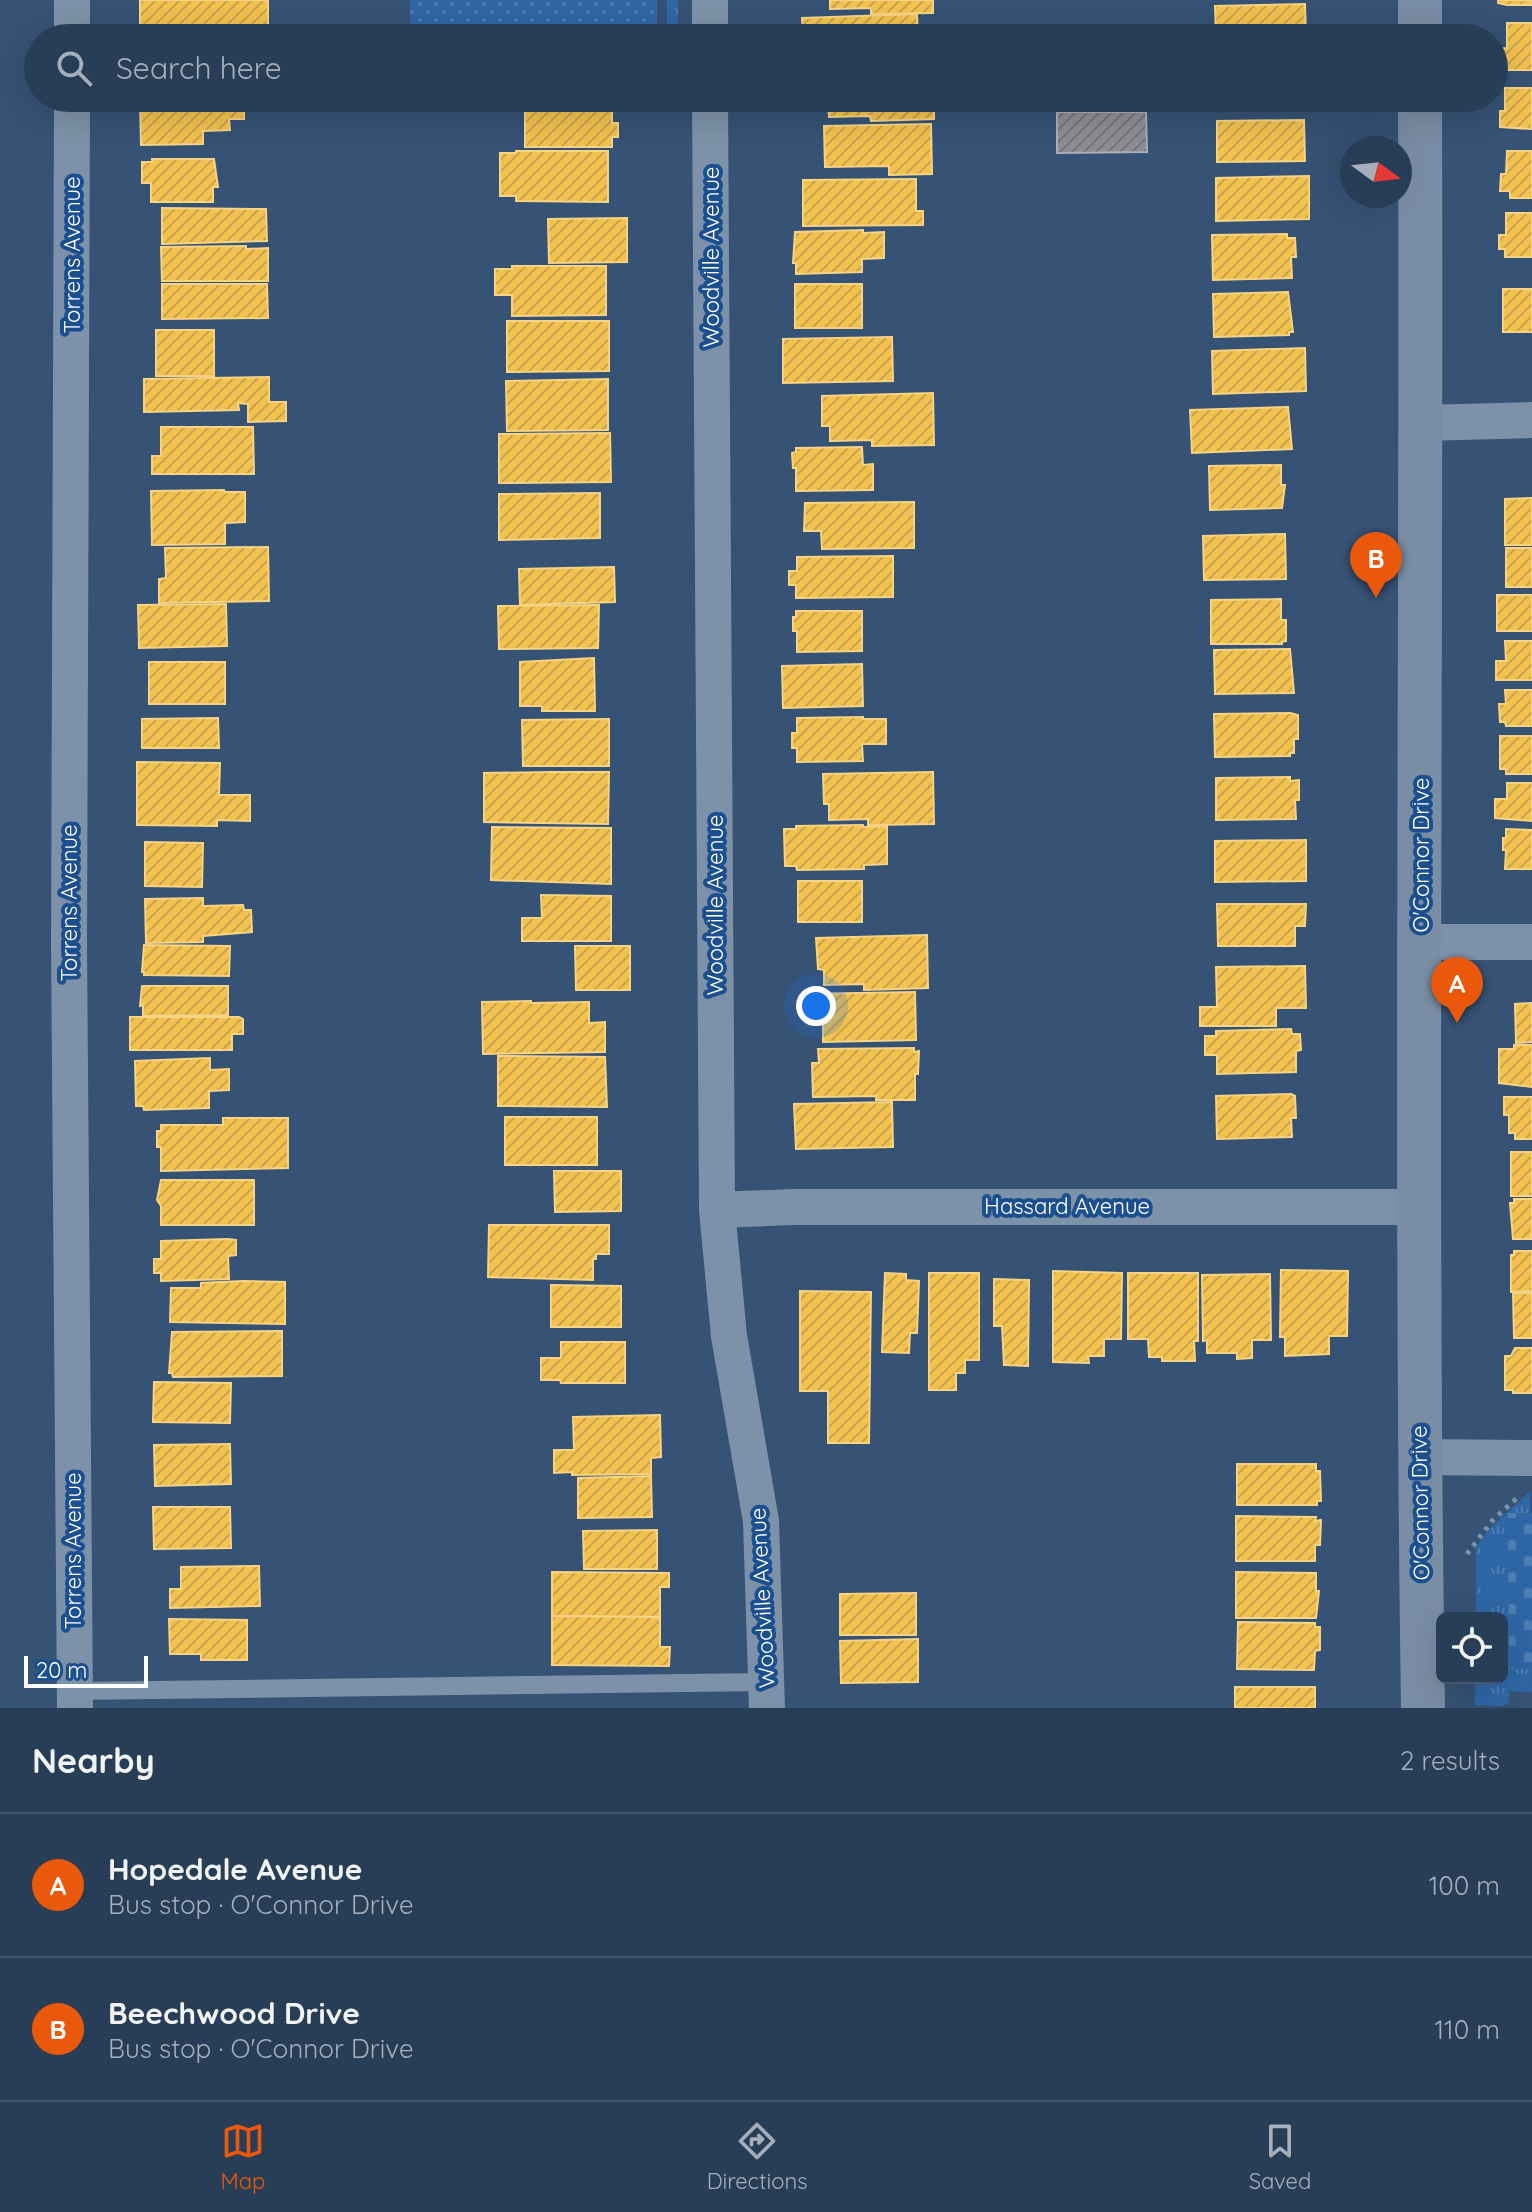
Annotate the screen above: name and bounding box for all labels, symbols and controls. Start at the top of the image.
search box [24,24,1508,112]
icon: search [52,46,96,90]
text: Search here [116,49,282,87]
north arrow [1340,136,1412,208]
street label: Woodville Avenue [697,167,725,347]
street label: Torrens Avenue [58,176,86,334]
pin: B [1350,532,1402,598]
street label: O'Connor Drive [1407,778,1435,932]
street label: Woodville Avenue [701,815,729,995]
street label: Torrens Avenue [55,824,83,982]
pin: A [1431,957,1483,1023]
your location [796,986,836,1026]
street label: Hassard Avenue [984,1192,1150,1220]
street label: O'Connor Drive [1405,1425,1435,1581]
street label: Torrens Avenue [59,1472,87,1630]
street label: Woodville Avenue [743,1507,781,1689]
map controls [1436,1612,1508,1684]
button: locate [1436,1612,1508,1684]
scale bar [24,1652,148,1688]
text: 20 m [36,1656,87,1684]
text: Nearby [32,1739,155,1782]
text: 2 results [1400,1744,1500,1777]
text: Hopedale Avenue [108,1850,362,1888]
text: A [50,1869,66,1902]
text: 100 m [1429,1869,1500,1902]
text: Bus stop · O'Connor Drive [108,1888,414,1921]
text: Beechwood Drive [108,1994,360,2032]
text: B [49,2013,67,2046]
text: 110 m [1434,2013,1500,2046]
text: Bus stop · O'Connor Drive [108,2032,414,2065]
tab: Map [221,2119,265,2195]
tab: Directions [707,2119,807,2195]
tab: Saved [1249,2119,1311,2195]

